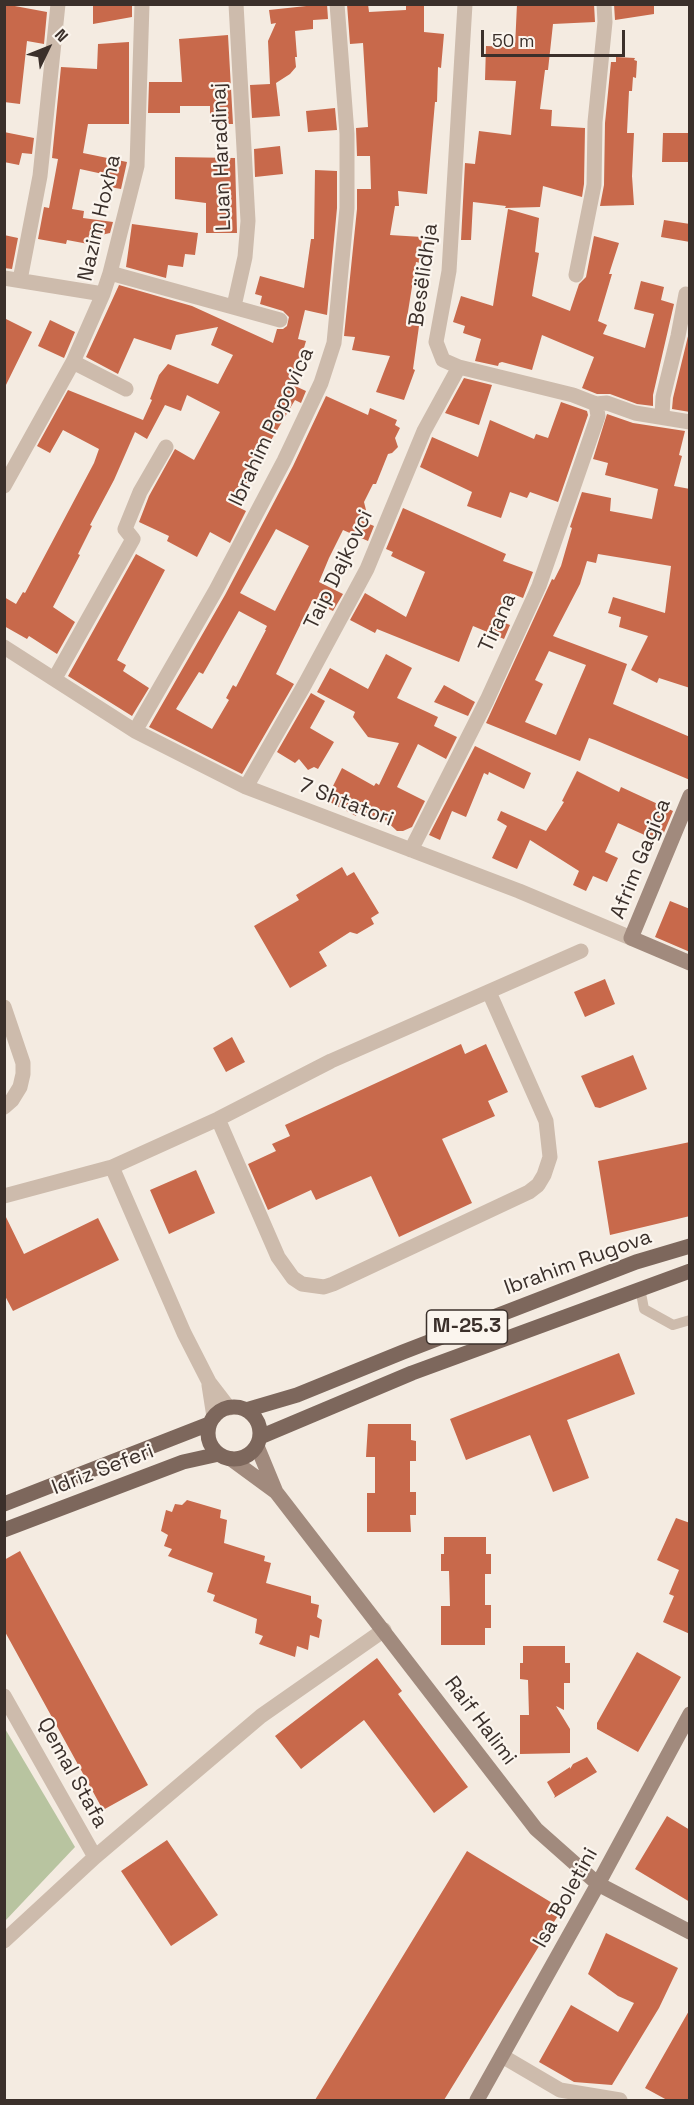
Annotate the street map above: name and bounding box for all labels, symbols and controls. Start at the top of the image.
north arrow [18,18,78,78]
scale bar [484,18,628,56]
text: N [50,24,73,46]
text: 50 m [492,29,534,52]
street label: Luan Haradinaj [207,82,237,232]
street label: Nazim Hoxha [73,152,127,284]
street label: Besëlidhja [404,222,444,328]
street label: Ibrahim Popovica [224,344,320,510]
street label: Taip Dajkovci [299,506,379,634]
street label: Tirana [474,590,522,656]
street label: 7 Shtatori [295,773,397,833]
street label: Afrim Gagica [605,795,677,923]
street label: Ibrahim Rugova [501,1225,655,1301]
road number: M-25.3 [426,1310,508,1344]
street label: Idriz Seferi [48,1439,158,1501]
street label: Raif Halimi [438,1672,522,1770]
street label: Qemal Stafa [31,1713,113,1833]
street label: Isa Boletini [528,1844,604,1952]

